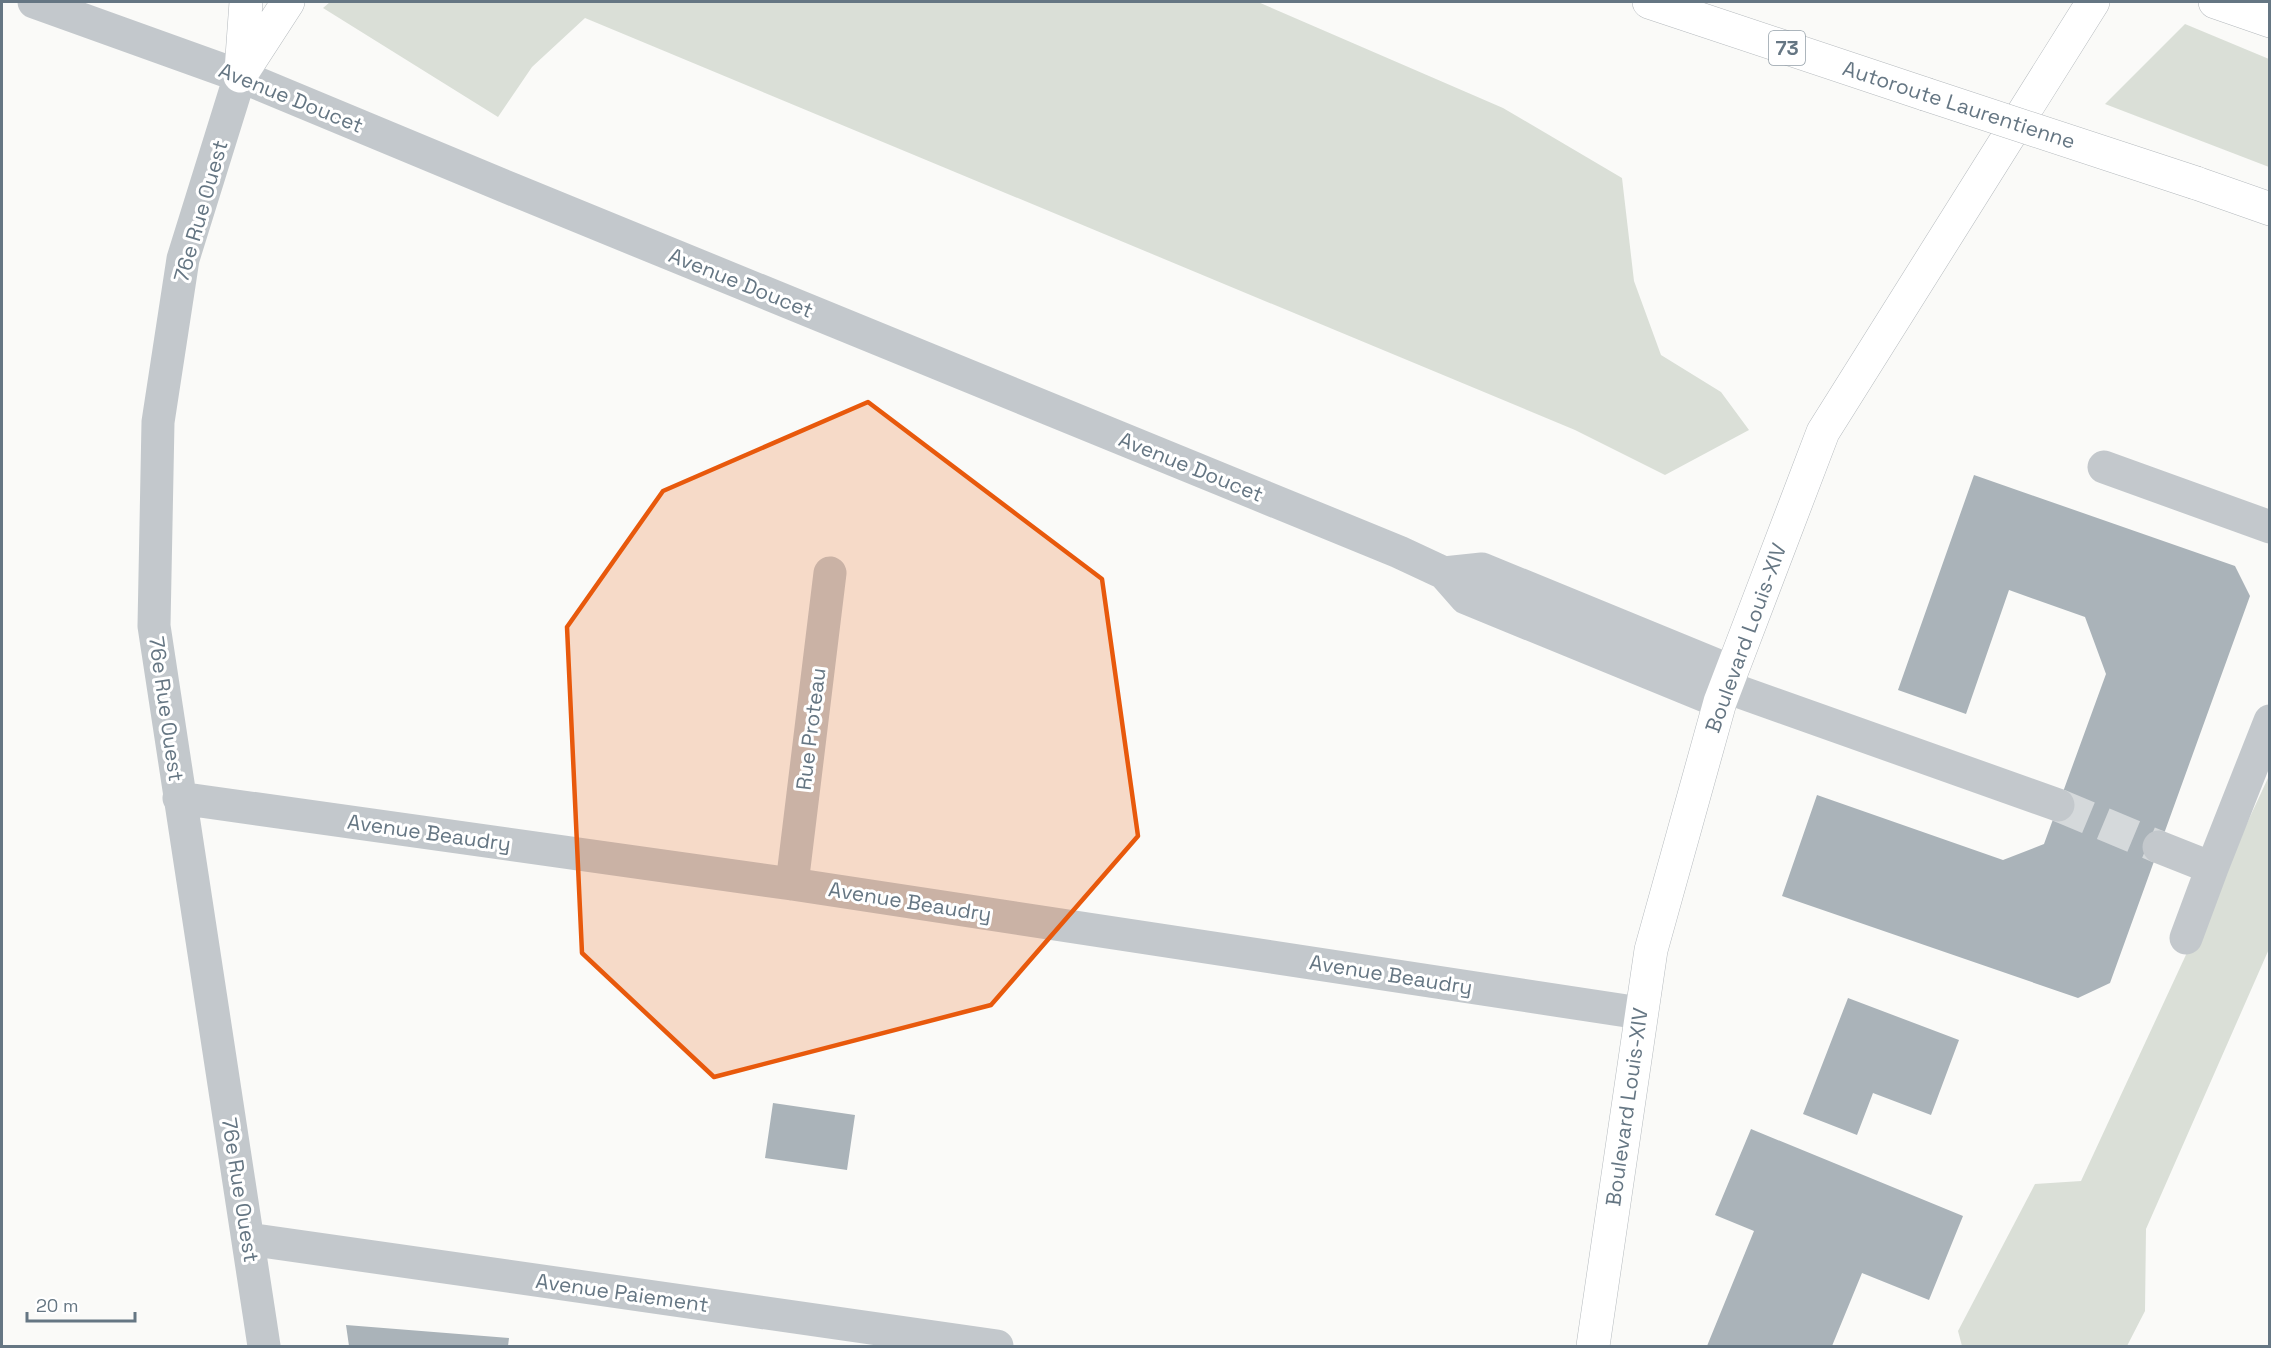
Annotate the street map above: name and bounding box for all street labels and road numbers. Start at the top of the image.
road number: 73 [1769,31,1805,65]
street label: Autoroute Laurentienne [1839,54,2079,155]
street label: Avenue Doucet [215,56,367,139]
street label: 76e Rue Ouest [167,137,234,285]
street label: Avenue Doucet [665,241,817,324]
street label: Avenue Doucet [1115,425,1267,508]
street label: Boulevard Louis-XIV [1699,539,1792,736]
street label: 76e Rue Ouest [143,635,190,783]
street label: Rue Proteau [790,666,831,792]
street label: Avenue Beaudry [346,808,513,857]
street label: Avenue Beaudry [827,875,994,928]
street label: Avenue Beaudry [1308,948,1475,1001]
street label: Boulevard Louis-XIV [1599,1006,1654,1208]
street label: 76e Rue Ouest [216,1116,265,1264]
street label: Avenue Paiement [534,1267,710,1318]

